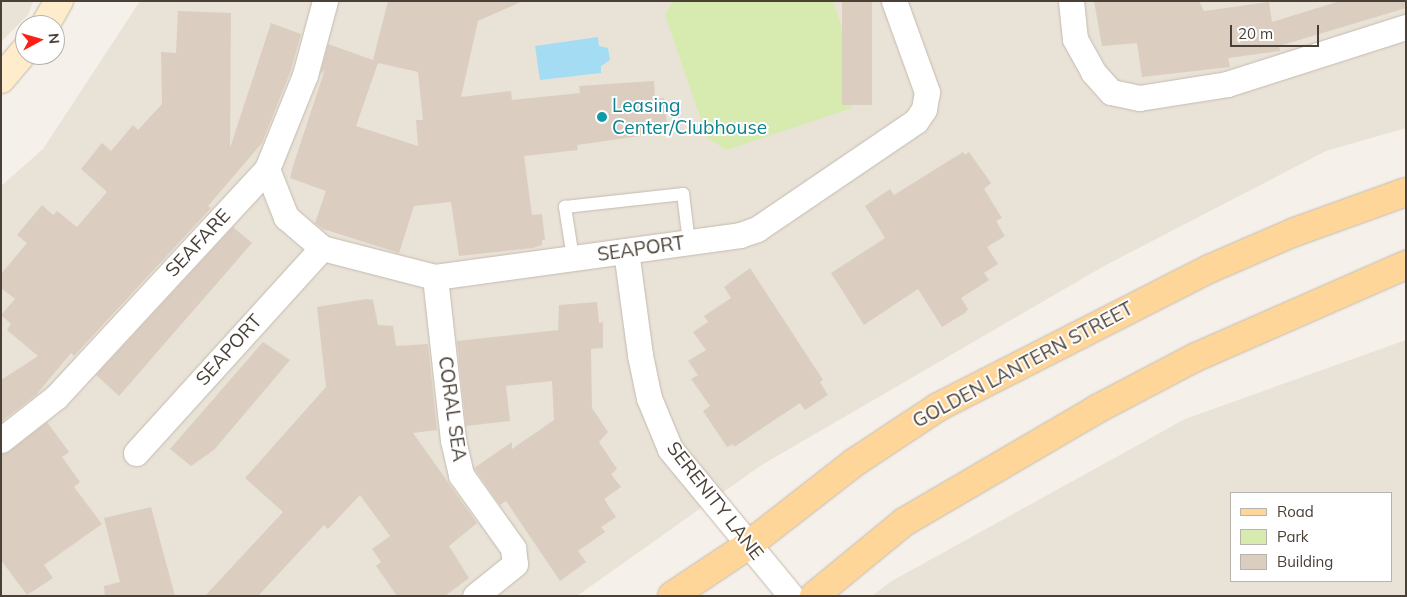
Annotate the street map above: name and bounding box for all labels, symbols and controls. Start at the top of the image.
north arrow [15,15,65,65]
scale bar [1232,15,1321,47]
text: 20 m [1238,24,1273,43]
text: N [44,32,63,45]
place label: Leasing Center/Clubhouse [612,95,767,139]
marker: Leasing Center/Clubhouse [596,111,608,123]
street label: SEAFARE [161,204,235,282]
street label: SEAPORT [596,232,686,266]
street label: GOLDEN LANTERN STREET [909,297,1137,433]
street label: SEAPORT [191,310,267,390]
street label: CORAL SEA [433,355,471,463]
street label: SERENITY LANE [662,437,768,565]
legend [1230,492,1392,582]
text: Road [1277,502,1314,521]
text: Park [1277,527,1309,546]
text: Building [1277,552,1333,571]

